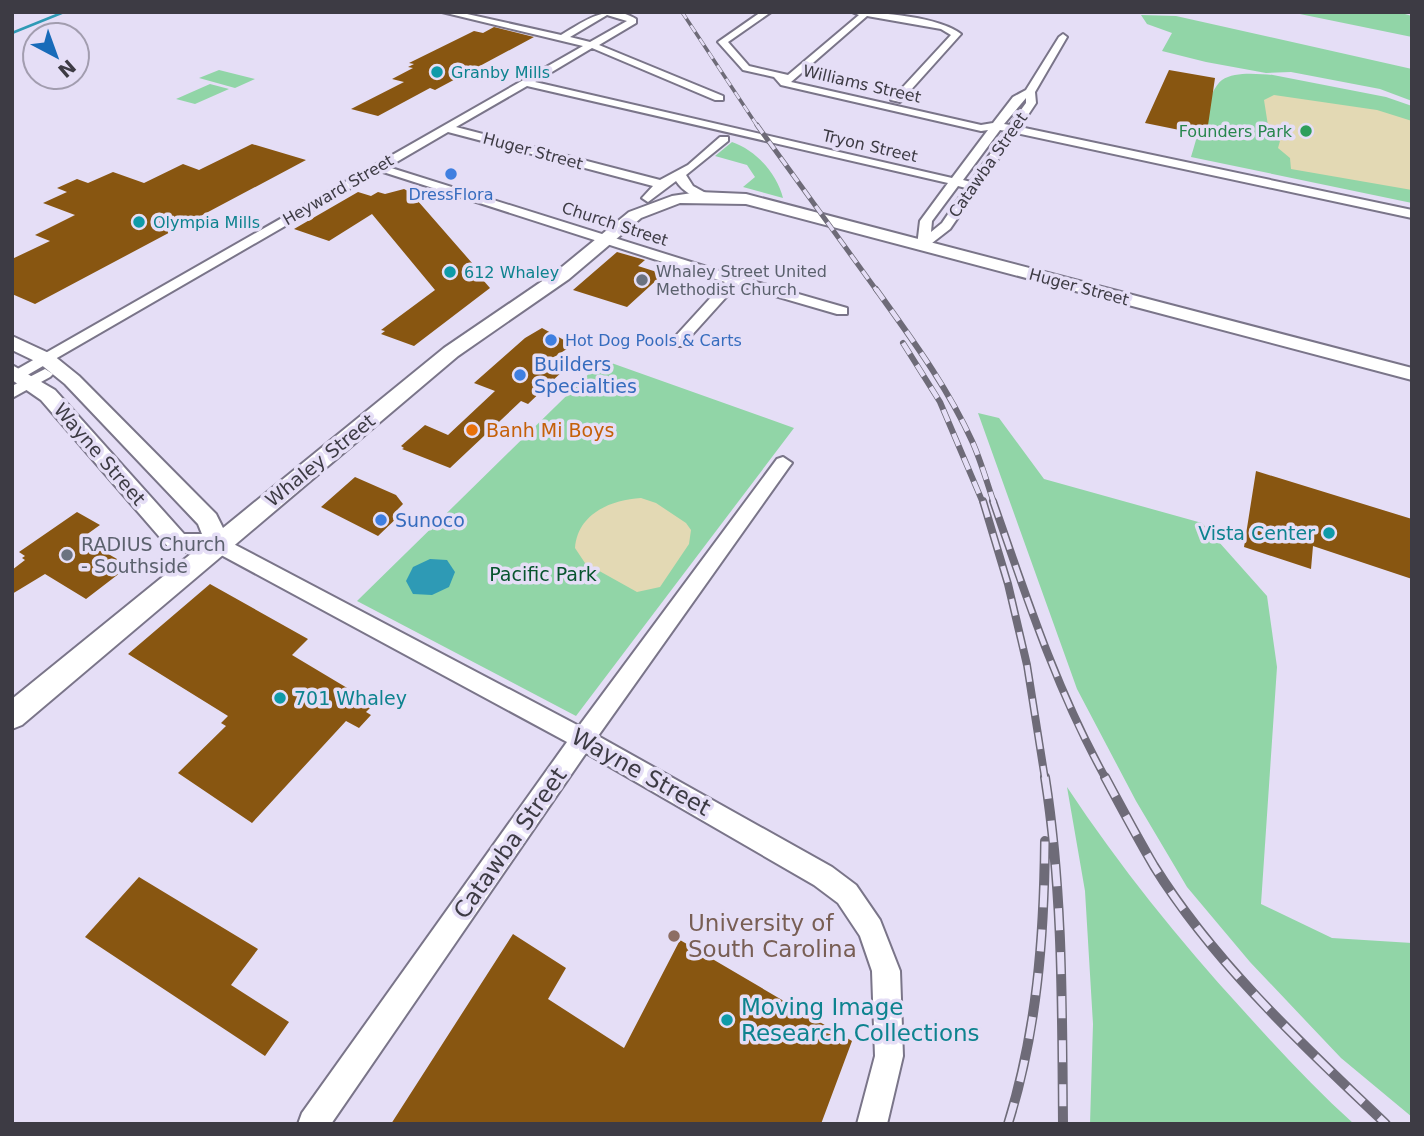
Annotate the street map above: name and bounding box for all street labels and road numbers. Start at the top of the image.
street label: Williams Street [801,61,923,107]
street label: Catawba Street [945,109,1031,221]
street label: Tryon Street [820,126,919,166]
street label: Huger Street [481,129,585,173]
street label: Heyward Street [279,151,397,229]
street label: Church Street [560,198,670,250]
street label: Huger Street [1027,265,1131,309]
street label: Wayne Street [50,398,150,510]
street label: Whaley Street [261,409,379,511]
street label: Wayne Street [567,723,715,821]
street label: Catawba Street [448,763,572,923]

